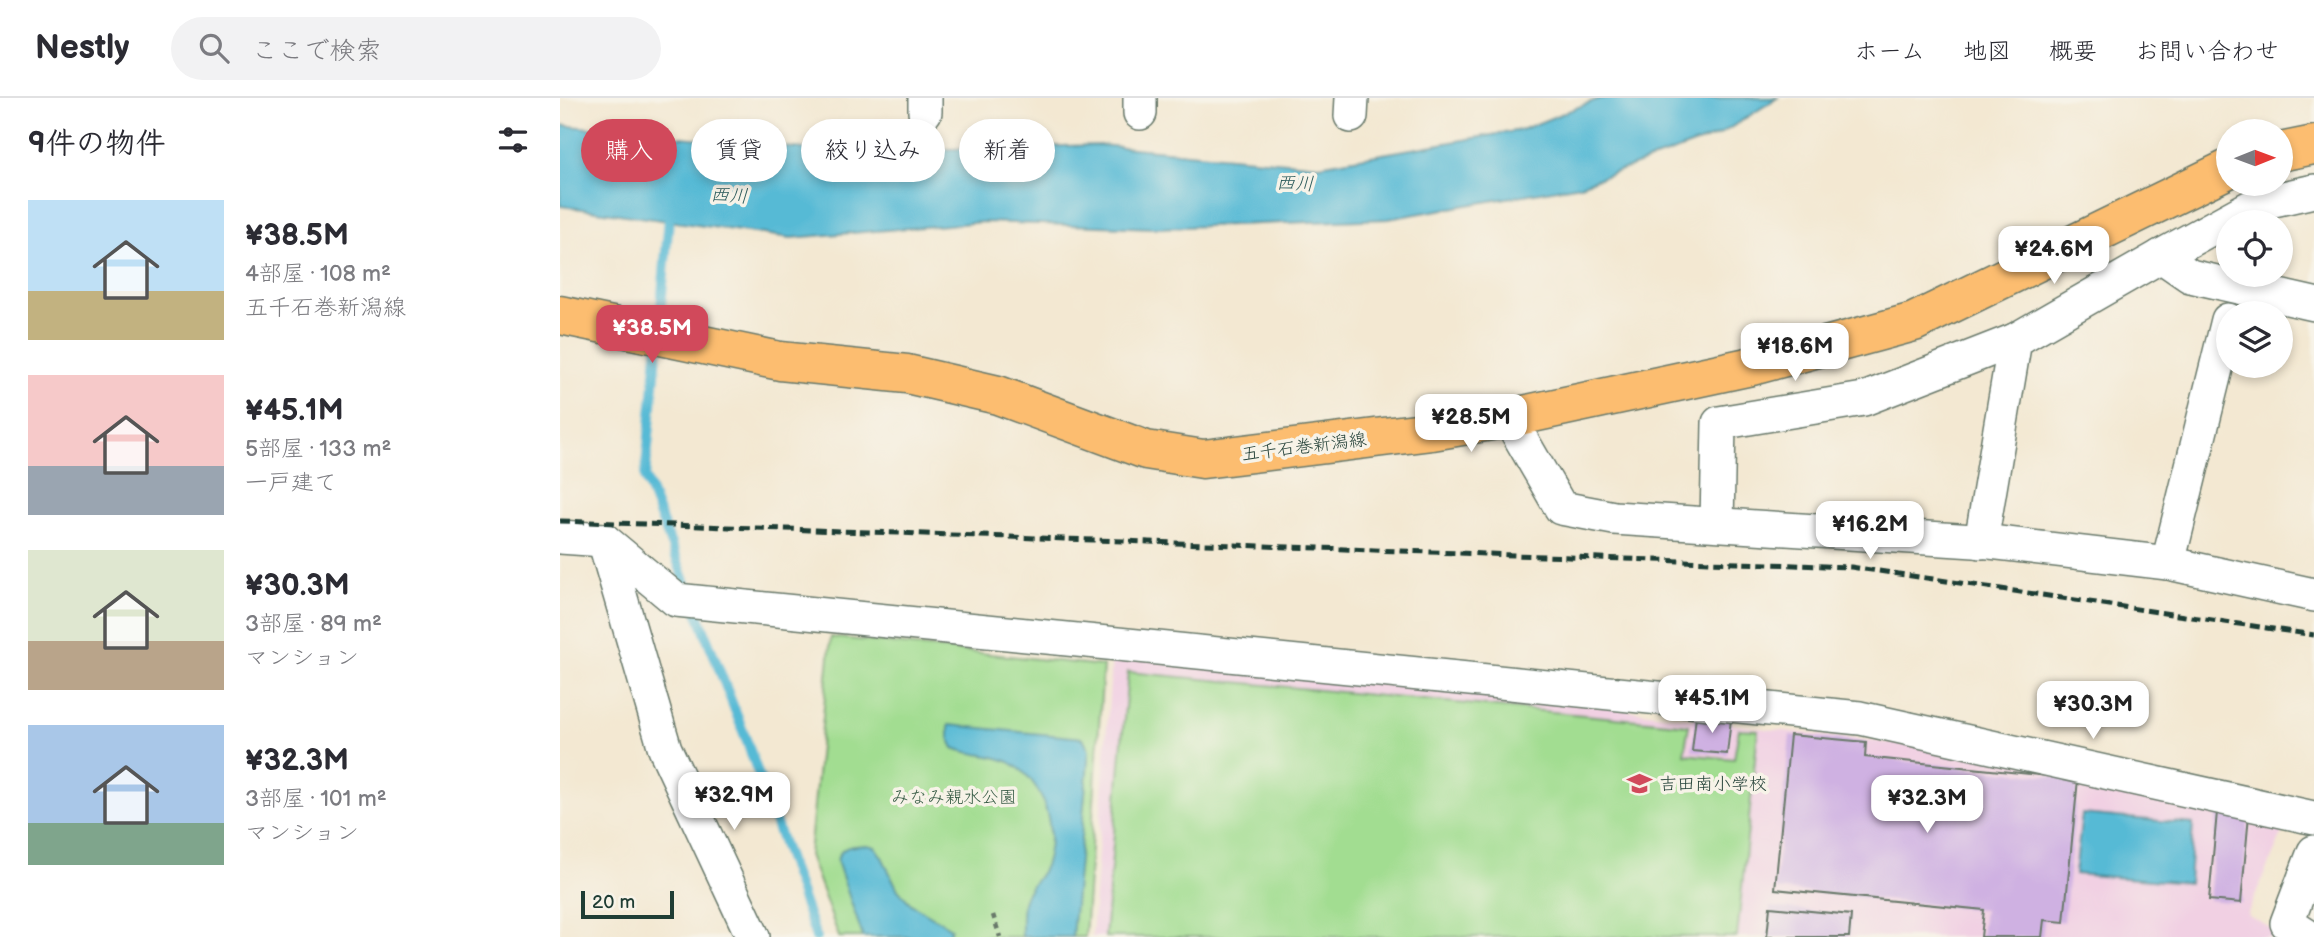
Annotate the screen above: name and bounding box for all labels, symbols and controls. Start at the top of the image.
search box [171,17,661,80]
text: Nestly [35,28,129,68]
icon: search [195,29,233,67]
text: ここで検索 [251,36,381,67]
text: ホーム [1854,37,1925,66]
text: 地図 [1963,37,2011,66]
text: 概要 [2049,37,2097,66]
text: お問い合わせ [2135,37,2279,66]
chip: 購入 [581,119,677,182]
chip: 賃貸 [691,119,787,182]
chip: 絞り込み [801,119,945,182]
chip: 新着 [959,119,1055,182]
north arrow [2216,119,2292,196]
map controls [2216,119,2293,378]
icon: filters [494,121,532,159]
text: 9件の物件 [28,126,166,162]
water label: 西川 [1276,172,1314,196]
water label: 西川 [709,184,749,208]
button: locate [2216,210,2293,287]
text: ¥38.5M [245,218,349,254]
pin: ¥24.6M [1997,226,2111,286]
icon: home [84,228,168,312]
text: ¥24.6M [2014,235,2094,263]
text: 4部屋 · 108 m² [245,260,391,288]
text: 五千石巻新潟線 [245,294,406,322]
button: layers [2216,301,2293,378]
pin: ¥38.5M [595,306,709,365]
text: ¥38.5M [612,314,692,342]
pin: ¥18.6M [1738,324,1852,383]
text: ¥18.6M [1757,332,1833,360]
text: ¥45.1M [245,393,344,429]
pin: ¥28.5M [1414,394,1528,454]
icon: home [84,403,168,487]
text: ¥28.5M [1431,403,1511,431]
street label: 五千石巻新潟線 [1240,429,1368,465]
text: 5部屋 · 133 m² [245,435,392,463]
text: 一戸建て [245,469,337,497]
pin: ¥16.2M [1813,502,1927,561]
text: ¥16.2M [1832,510,1908,538]
text: ¥30.3M [245,568,350,604]
icon: home [84,578,168,662]
text: 3部屋 · 89 m² [245,610,382,638]
text: マンション [245,644,359,672]
pin: ¥45.1M [1655,676,1769,735]
pin: ¥30.3M [2036,682,2150,741]
text: ¥45.1M [1674,684,1750,712]
text: ¥30.3M [2053,690,2133,718]
text: ¥32.3M [245,743,349,779]
icon: home [84,753,168,837]
school or university icon: 吉田南小学校 [1625,770,1653,798]
pin: ¥32.9M [677,772,791,832]
place label: 吉田南小学校 [1659,774,1767,795]
pin: ¥32.3M [1870,776,1984,835]
text: ¥32.9M [694,781,774,809]
text: ¥32.3M [1887,784,1967,812]
text: 3部屋 · 101 m² [245,785,387,813]
park label: みなみ親水公園 [891,787,1017,808]
text: マンション [245,819,359,847]
scale bar [581,888,674,920]
text: 20 m [592,891,635,914]

